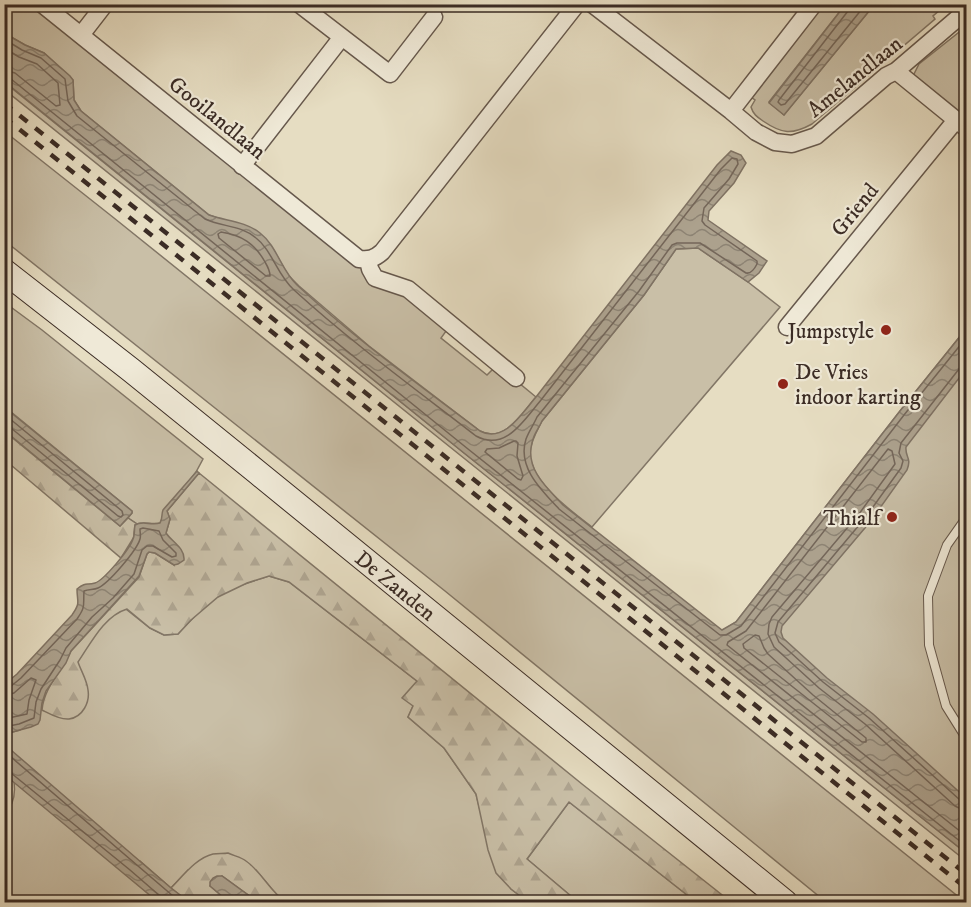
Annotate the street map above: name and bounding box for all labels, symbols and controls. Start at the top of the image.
street label: Amelandlaan [802,30,908,124]
street label: Gooilandlaan [163,71,272,166]
street label: Griend [826,178,885,242]
place label: Jumpstyle [785,318,874,345]
marker: Jumpstyle [879,323,893,337]
place label: De Vries indoor karting [795,359,921,411]
marker: De Vries indoor karting [776,377,790,391]
place label: Thialf [823,505,884,532]
marker: Thialf [885,510,899,524]
street label: De Zanden [349,545,442,627]

